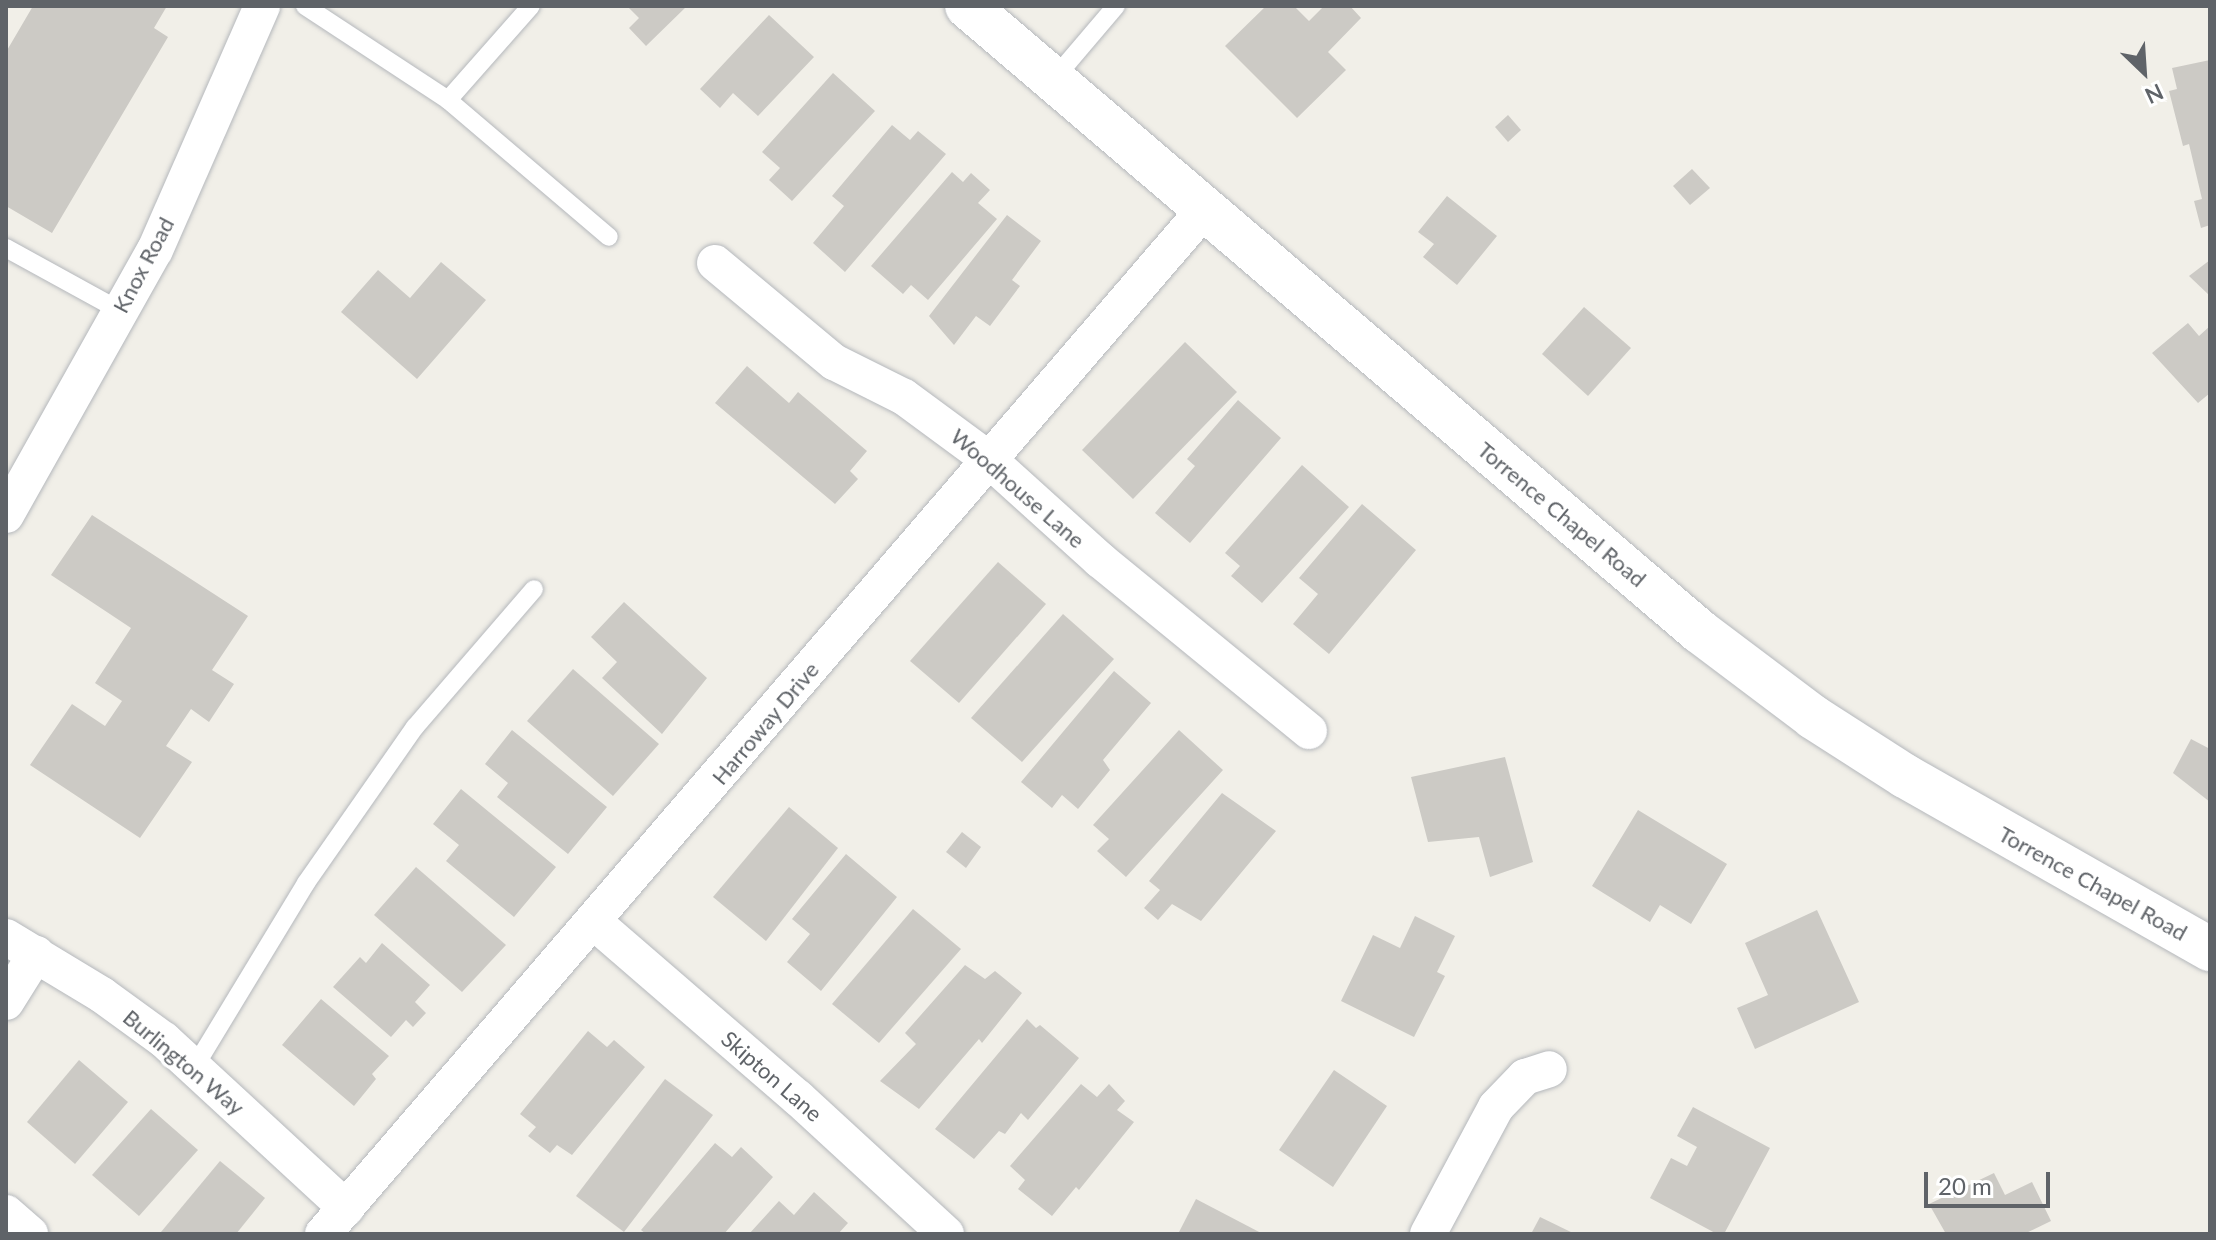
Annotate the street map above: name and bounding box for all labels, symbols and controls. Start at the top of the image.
north arrow [2104,32,2184,112]
text: N [2141,78,2168,110]
street label: Knox Road [107,213,179,317]
street label: Woodhouse Lane [946,423,1090,553]
street label: Torrence Chapel Road [1473,436,1651,592]
street label: Harroway Drive [706,656,824,790]
street label: Torrence Chapel Road [1994,820,2192,946]
street label: Burlington Way [118,1004,250,1120]
street label: Skipton Lane [716,1025,828,1127]
scale bar [1928,1156,2054,1206]
text: 20 m [1938,1171,1992,1200]

